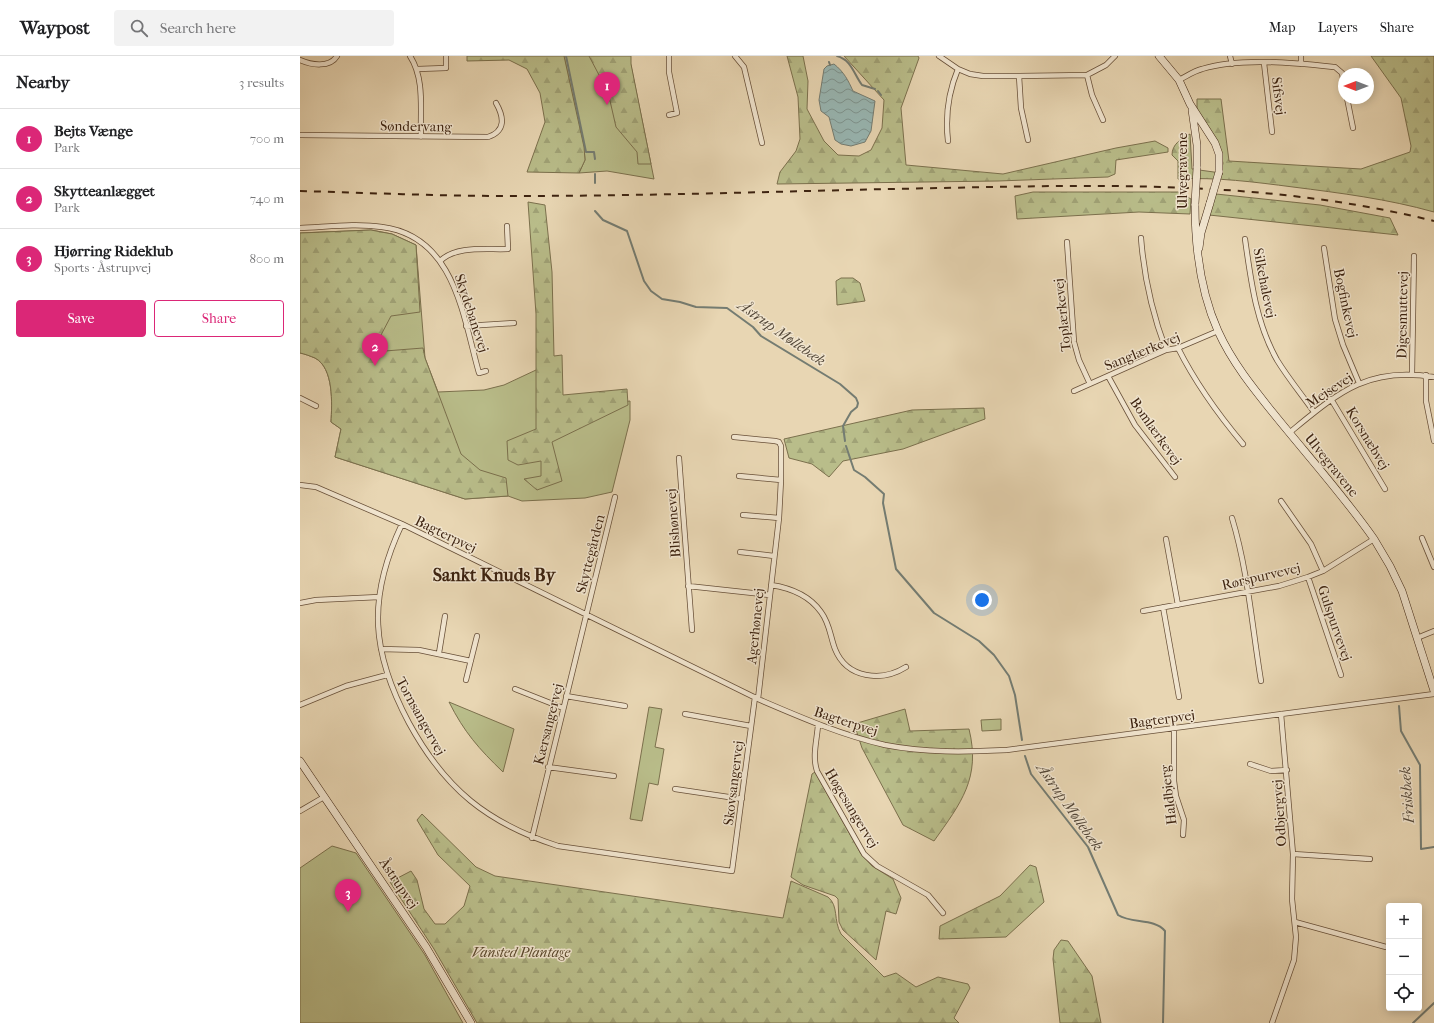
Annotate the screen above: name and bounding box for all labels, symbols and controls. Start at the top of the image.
search box [114,10,394,46]
text: Waypost [20,17,90,39]
icon: search [128,17,150,39]
text: Search here [160,19,236,37]
text: Map [1269,19,1296,36]
text: Layers [1318,19,1358,36]
text: Share [1380,19,1414,36]
north arrow [1338,68,1374,104]
text: Nearby [16,72,70,92]
pin: 1 [594,72,620,105]
text: 3 results [239,75,284,90]
street label: Sifsvej [1268,76,1289,116]
street label: Søndervang [380,117,453,136]
text: Bejts Vænge [54,122,133,140]
text: 1 [27,131,31,146]
text: 700 m [250,131,284,146]
street label: Ulvegravene [1174,133,1191,209]
text: Park [54,140,80,155]
text: Skytteanlægget [54,182,155,200]
text: 2 [26,191,32,206]
text: 740 m [250,191,284,206]
text: Park [54,200,80,215]
text: Hjørring Rideklub [54,242,173,260]
street label: Silkehalevej [1249,247,1280,320]
text: 3 [26,251,32,266]
text: 800 m [250,251,284,266]
text: Sports · Åstrupvej [54,260,151,275]
street label: Bogfinkevej [1330,267,1361,339]
street label: Digesmuttevej [1393,271,1412,359]
street label: Skydebanevej [451,272,492,355]
street label: Toplærkevej [1050,278,1075,352]
water label: Åstrup Møllebæk [733,295,829,370]
button: Save [16,300,146,337]
button: Share [154,300,284,337]
street label: Sanglærkevej [1102,329,1182,374]
pin: 2 [362,333,388,366]
street label: Mejsevej [1303,369,1356,412]
street label: Bomlærkevej [1126,394,1185,468]
street label: Korsnæbvej [1342,404,1393,473]
street label: Ulvegravene [1301,430,1362,500]
street label: Blishønevej [663,488,684,558]
street label: Bagterpvej [412,512,479,557]
street label: Skyttegården [572,513,609,596]
street label: Rørspurvevej [1220,559,1302,594]
district label: Sankt Knuds By [433,565,557,586]
street label: Gulspurvevej [1314,583,1355,663]
street label: Agerhønevej [743,587,768,666]
your location [972,590,992,610]
street label: Tornsangervej [392,674,449,758]
street label: Kærsangervej [530,682,567,767]
street label: Bagterpvej [812,703,880,740]
street label: Bagterpvej [1128,706,1196,733]
street label: Skovsangervej [720,740,747,827]
water label: Åstrup Møllebæk [1032,758,1107,854]
street label: Haldbjerg [1156,764,1181,826]
street label: Høgesangervej [821,765,882,851]
water label: Friskbæk [1396,766,1418,825]
street label: Odbjergvej [1269,779,1290,847]
street label: Åstrupvej [375,853,423,912]
pin: 3 [335,879,361,912]
map controls [1386,903,1422,1011]
button: + [1386,903,1422,939]
button: − [1386,939,1422,975]
park label: Vansted Plantage [472,944,570,961]
button: locate [1386,975,1422,1011]

